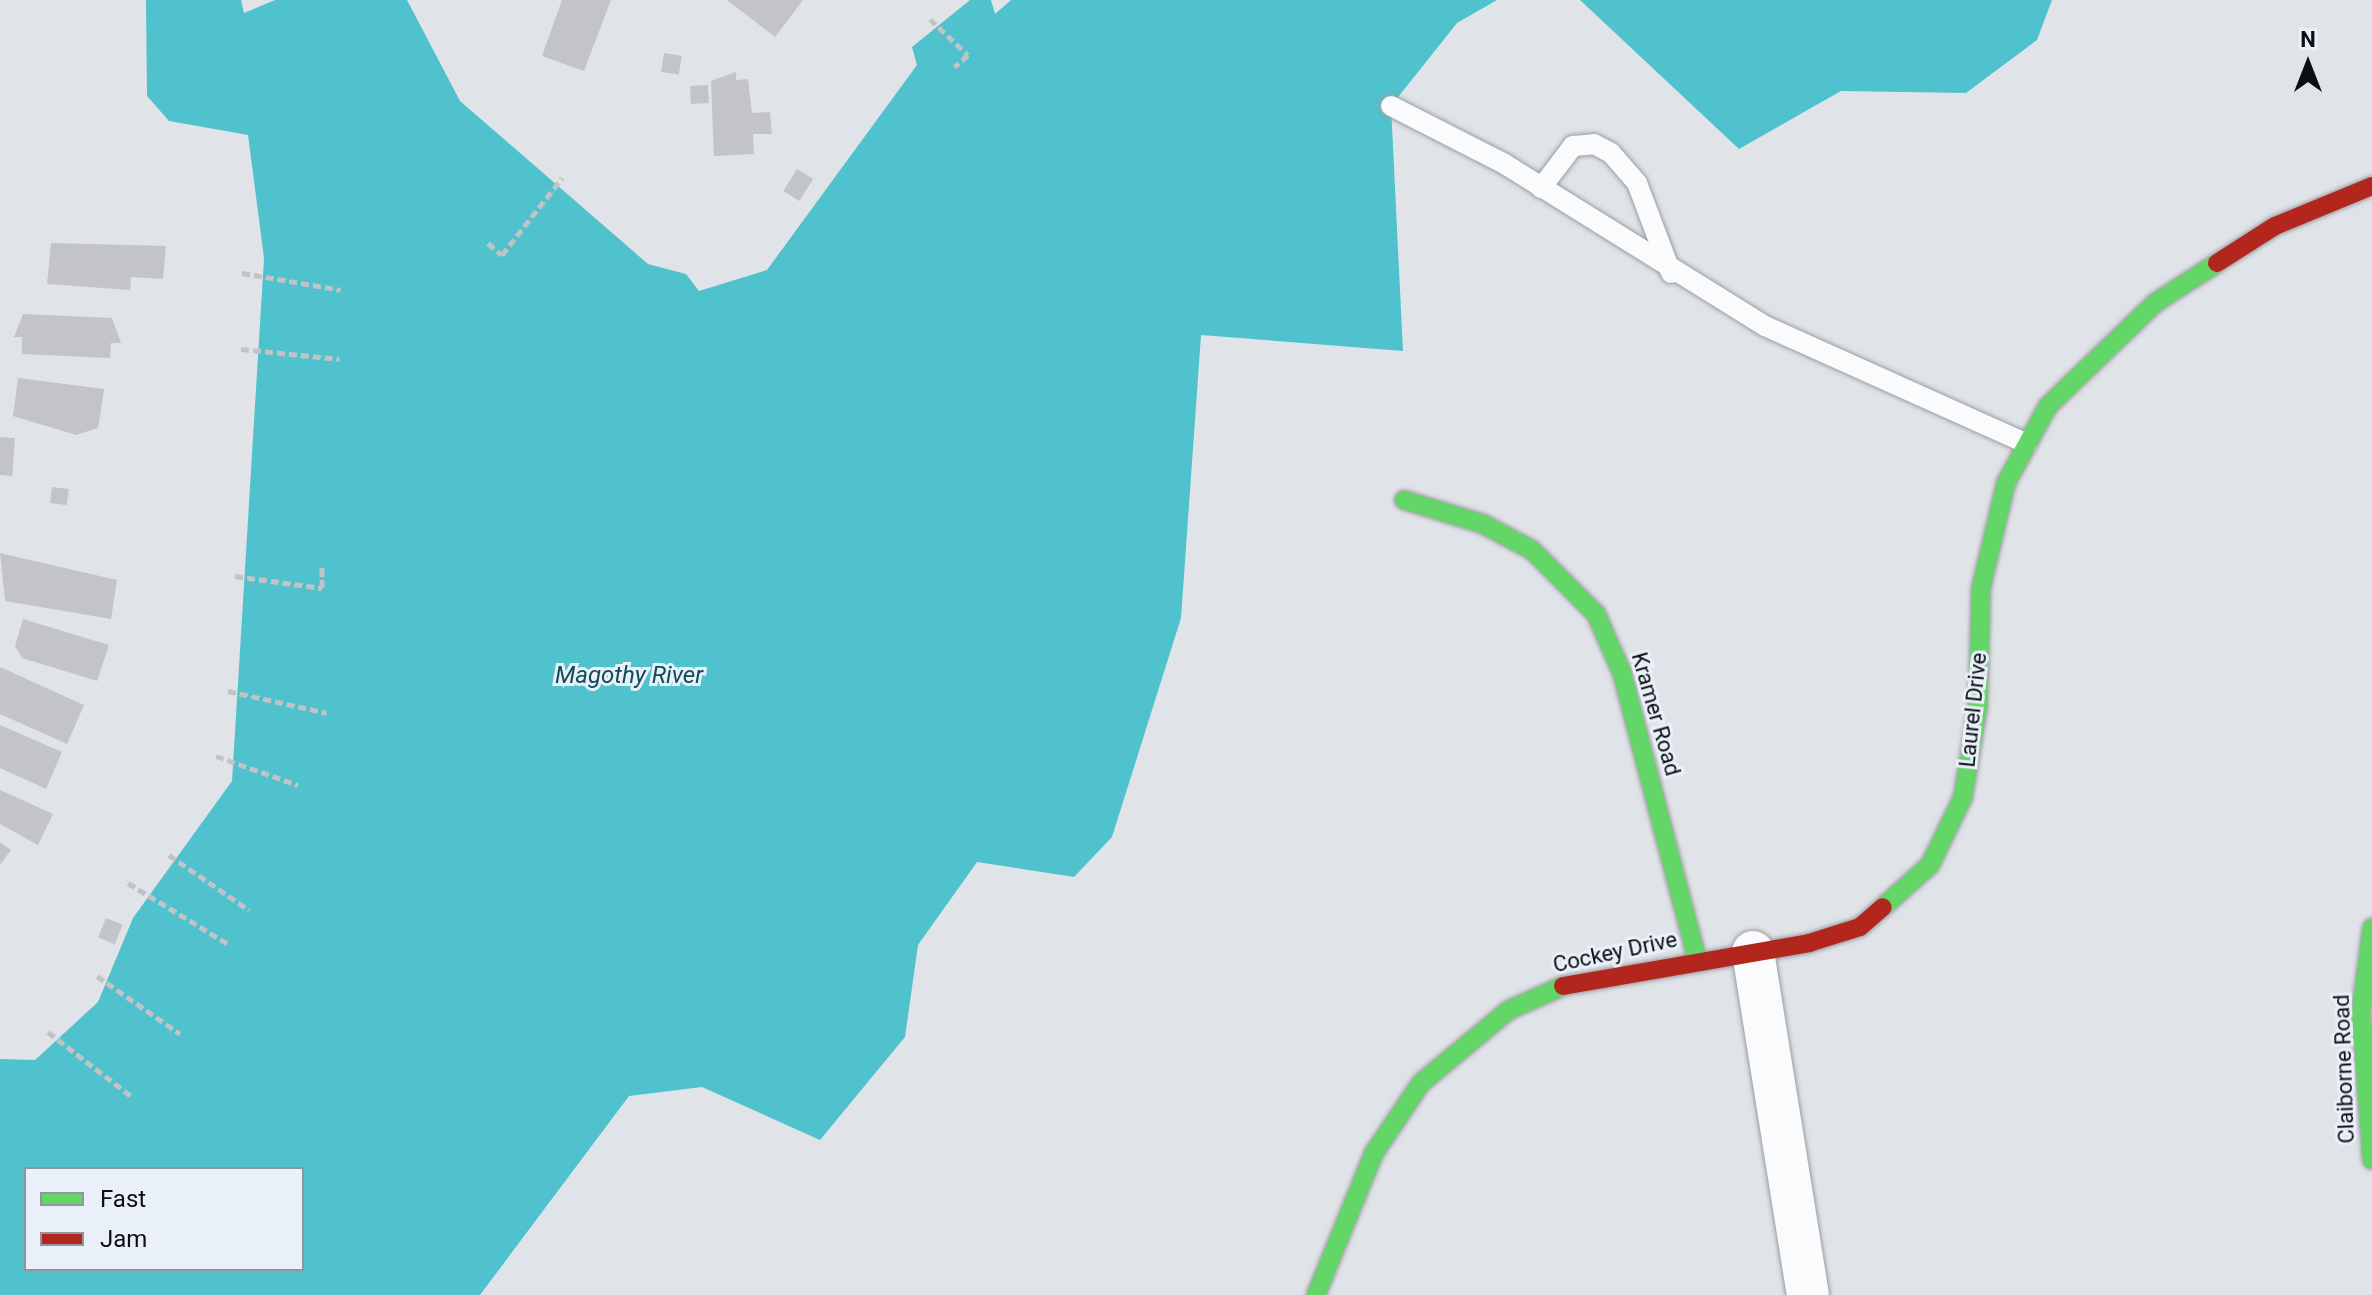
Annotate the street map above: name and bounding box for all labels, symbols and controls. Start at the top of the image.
north arrow [2268,24,2348,104]
text: N [2300,27,2316,52]
street label: Kramer Road [1626,649,1686,779]
street label: Laurel Drive [1954,651,1992,769]
water label: Magothy River [555,662,703,690]
street label: Cockey Drive [1551,926,1679,978]
street label: Claiborne Road [2328,994,2360,1144]
legend [24,1167,304,1271]
text: Fast [100,1185,146,1213]
text: Jam [100,1225,147,1253]

